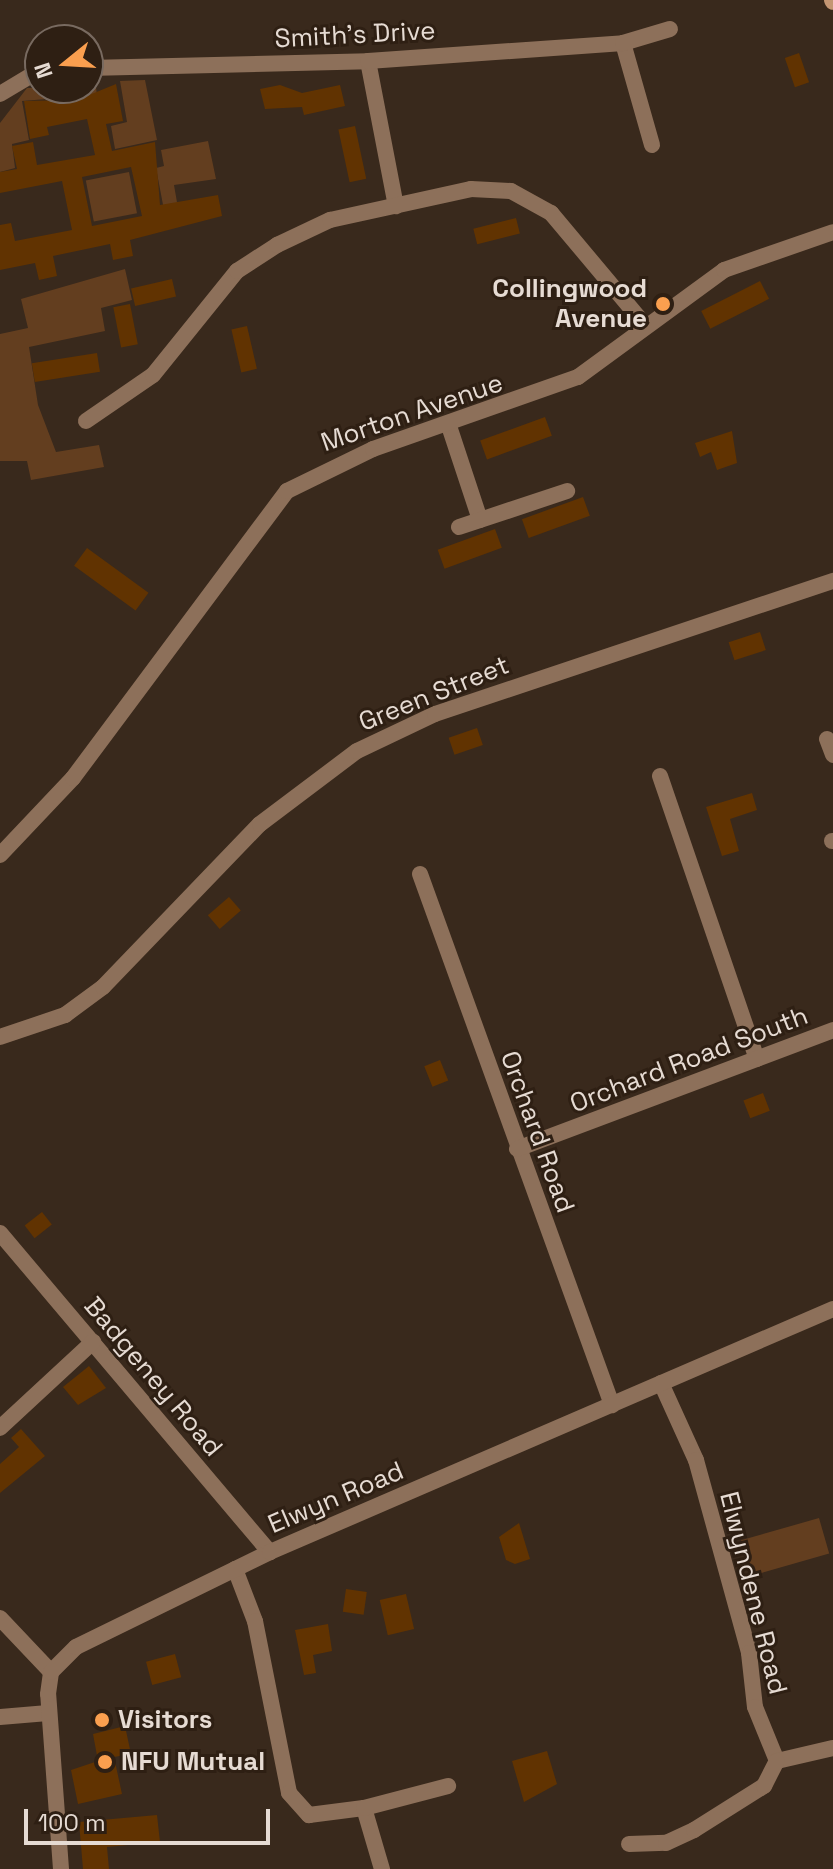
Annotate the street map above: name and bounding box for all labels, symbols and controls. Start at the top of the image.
street label: Smith's Drive [274,15,436,55]
north arrow [24,24,104,104]
text: N [27,59,59,82]
place label: Collingwood Avenue [492,273,647,334]
marker: Collingwood Avenue [654,295,672,313]
street label: Morton Avenue [317,367,507,459]
street label: Green Street [354,650,514,738]
street label: Orchard Road South [566,1000,812,1120]
street label: Orchard Road [493,1047,581,1217]
street label: Badgeney Road [77,1291,229,1463]
street label: Elwyn Road [264,1455,408,1541]
street label: Elwyndene Road [713,1488,793,1698]
place label: Visitors [118,1704,212,1736]
marker: Visitors [93,1711,111,1729]
place label: NFU Mutual [121,1746,265,1778]
marker: NFU Mutual [96,1753,114,1771]
scale bar [28,1793,274,1843]
text: 100 m [38,1807,106,1838]

